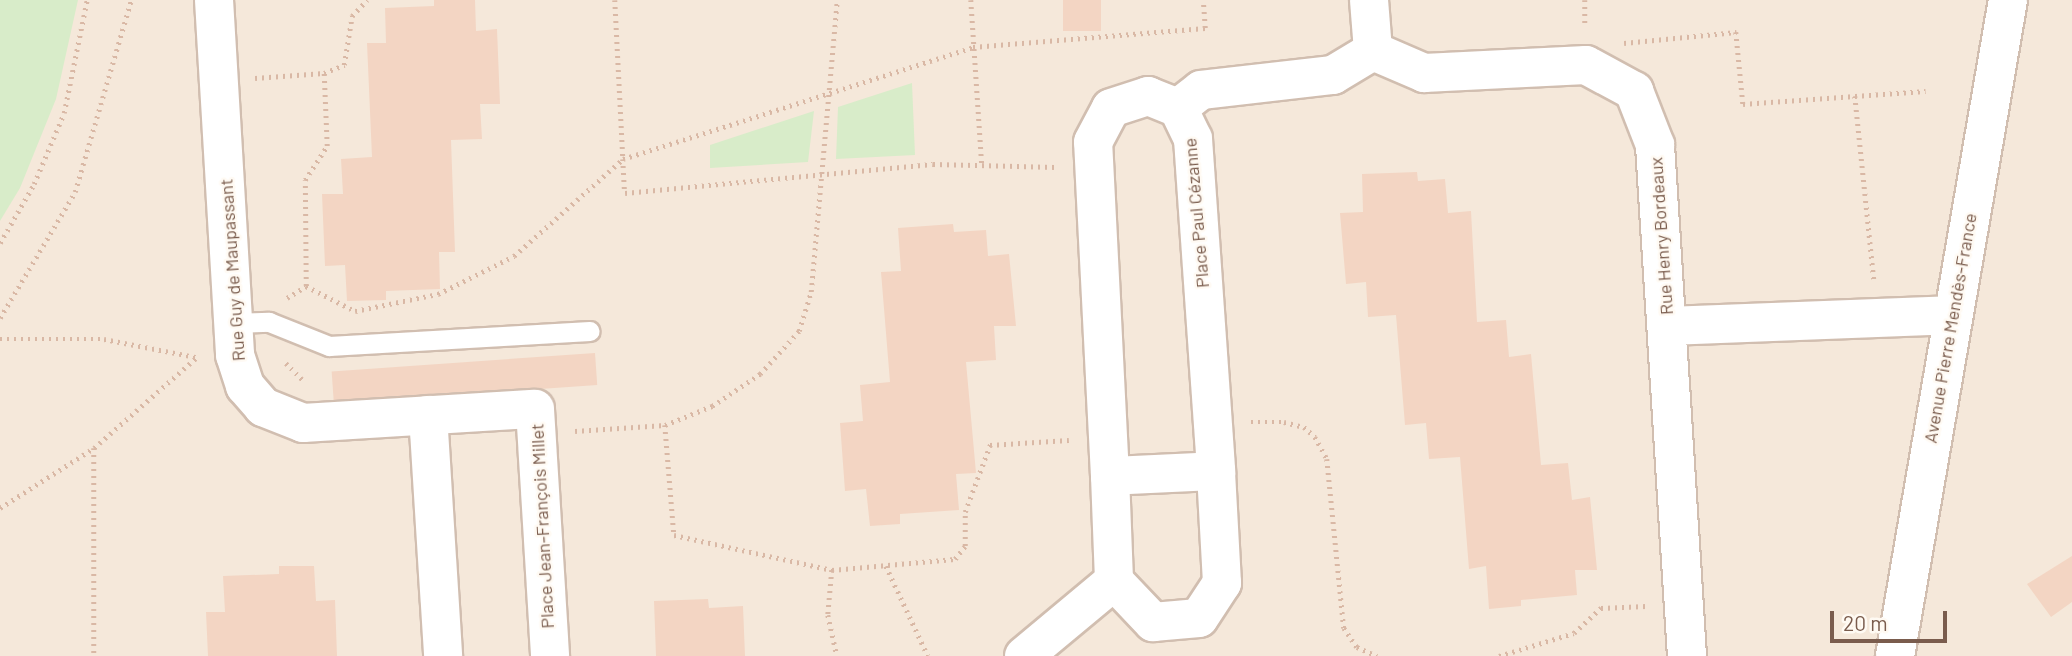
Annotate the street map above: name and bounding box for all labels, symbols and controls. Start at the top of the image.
street label: Place Paul Cézanne [1179,137,1213,289]
street label: Rue Henry Bordeaux [1645,156,1677,316]
street label: Rue Guy de Maupassant [215,178,249,362]
street label: Avenue Pierre Mendès-France [1919,211,1981,445]
street label: Place Jean-François Millet [526,423,558,629]
scale bar [1834,596,1951,640]
text: 20 m [1843,610,1888,635]

